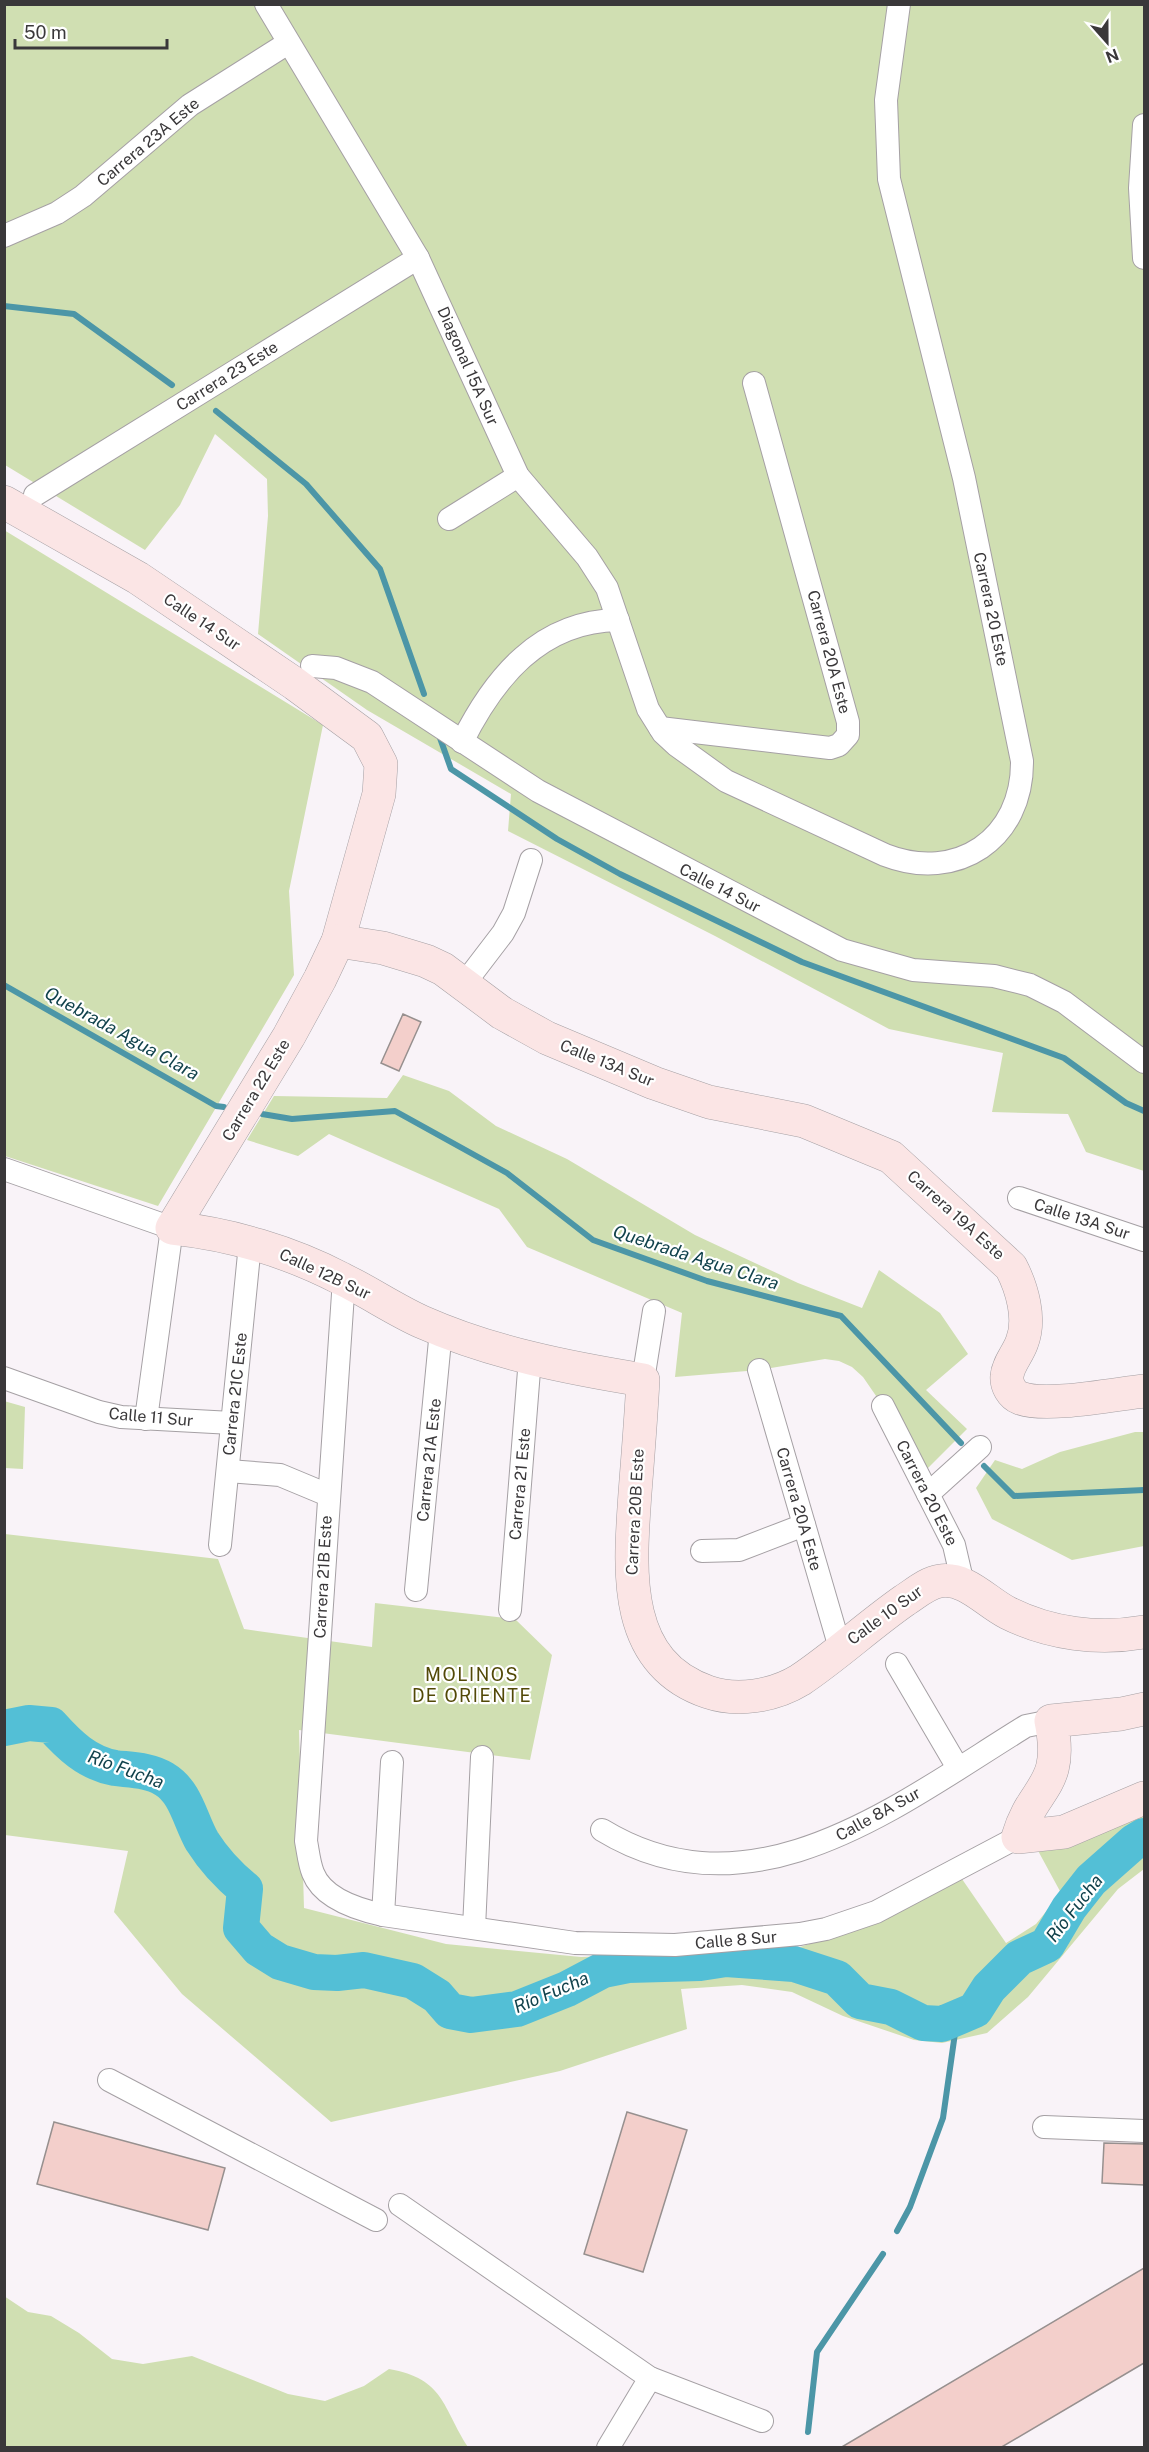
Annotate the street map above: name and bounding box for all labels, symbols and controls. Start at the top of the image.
scale bar [15,12,166,50]
north arrow [1077,12,1137,72]
text: 50 m [24,22,67,43]
text: N [1103,44,1121,67]
street label: Carrera 23A Este [93,94,203,190]
street label: Diagonal 15A Sur [433,304,503,428]
street label: Carrera 23 Este [173,337,281,415]
street label: Carrera 20 Este [970,550,1012,668]
street label: Carrera 20A Este [803,588,855,716]
street label: Calle 14 Sur [160,589,244,655]
street label: Calle 14 Sur [676,859,764,917]
water label: Quebrada Agua Clara [41,982,203,1084]
street label: Calle 13A Sur [557,1035,657,1091]
street label: Carrera 22 Este [218,1036,294,1144]
street label: Carrera 19A Este [903,1166,1009,1264]
street label: Calle 13A Sur [1032,1195,1132,1243]
water label: Quebrada Agua Clara [610,1220,782,1294]
street label: Calle 12B Sur [276,1245,374,1303]
street label: Carrera 21C Este [219,1332,251,1456]
street label: Carrera 21A Este [413,1397,445,1523]
street label: Calle 11 Sur [108,1404,194,1430]
street label: Carrera 21 Este [506,1427,534,1541]
street label: Carrera 20 Este [892,1437,962,1549]
street label: Carrera 20A Este [772,1445,826,1573]
street label: Carrera 20B Este [622,1448,648,1576]
street label: Carrera 21B Este [310,1515,336,1639]
street label: Calle 10 Sur [844,1581,926,1649]
district label: MOLINOS DE ORIENTE [412,1664,532,1706]
water label: Río Fucha [85,1746,167,1792]
street label: Calle 8A Sur [832,1783,924,1845]
water label: Río Fucha [1041,1870,1107,1946]
street label: Calle 8 Sur [694,1927,778,1953]
water label: Río Fucha [510,1967,592,2017]

